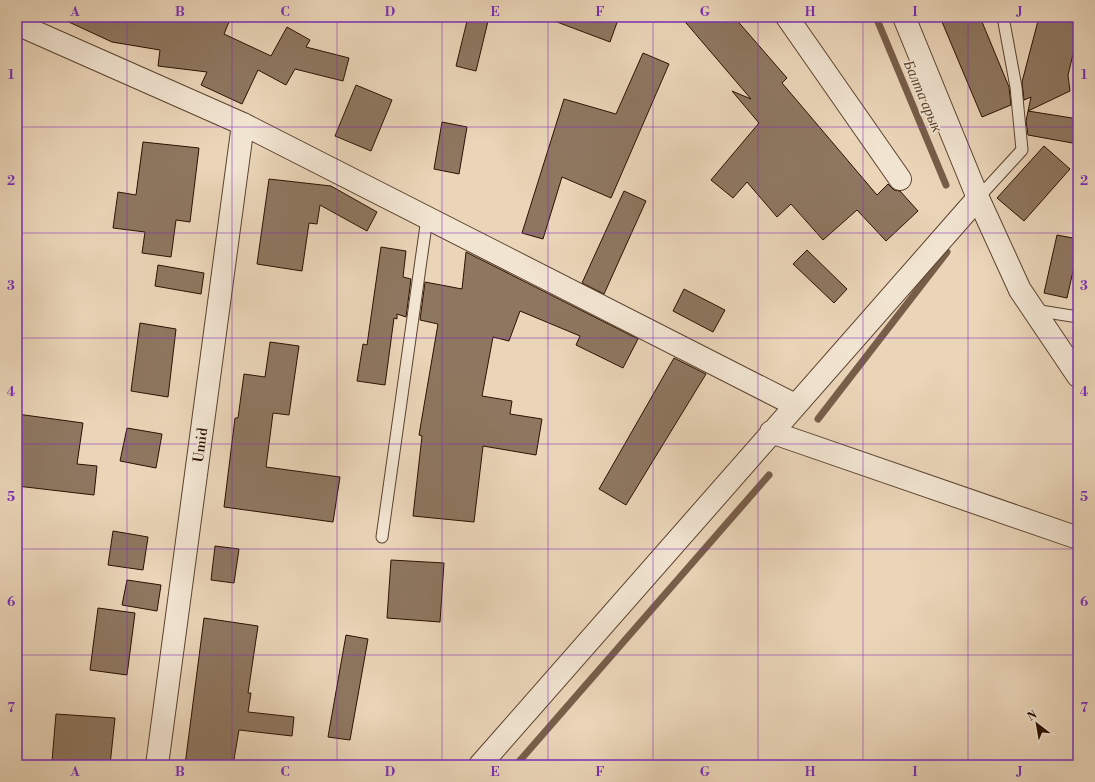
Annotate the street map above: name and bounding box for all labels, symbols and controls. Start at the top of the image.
text: A [69,4,80,20]
text: B [175,4,185,20]
text: C [280,4,290,20]
text: D [385,4,395,20]
text: E [490,4,500,20]
text: F [595,4,605,20]
text: G [700,4,711,20]
text: H [805,4,816,20]
text: I [912,4,918,20]
text: J [1015,4,1023,20]
water label: Балта арык [898,56,947,136]
text: 1 [8,67,15,83]
text: 1 [1081,67,1088,83]
text: 2 [7,173,15,189]
text: 2 [1080,173,1088,189]
text: 3 [7,278,15,294]
text: 3 [1080,278,1088,294]
text: 4 [7,384,16,400]
text: 4 [1080,384,1089,400]
street label: Umid [190,427,212,464]
text: 5 [7,489,15,505]
text: 5 [1080,489,1088,505]
text: 6 [7,594,15,610]
text: 6 [1080,594,1088,610]
text: 7 [7,700,15,716]
text: 7 [1080,700,1088,716]
north arrow [1017,704,1057,744]
text: N [1025,708,1040,725]
text: A [69,764,80,780]
text: B [175,764,185,780]
text: C [280,764,290,780]
text: D [385,764,395,780]
text: E [490,764,500,780]
text: F [595,764,605,780]
text: G [700,764,711,780]
text: H [805,764,816,780]
text: I [912,764,918,780]
text: J [1015,764,1023,780]

